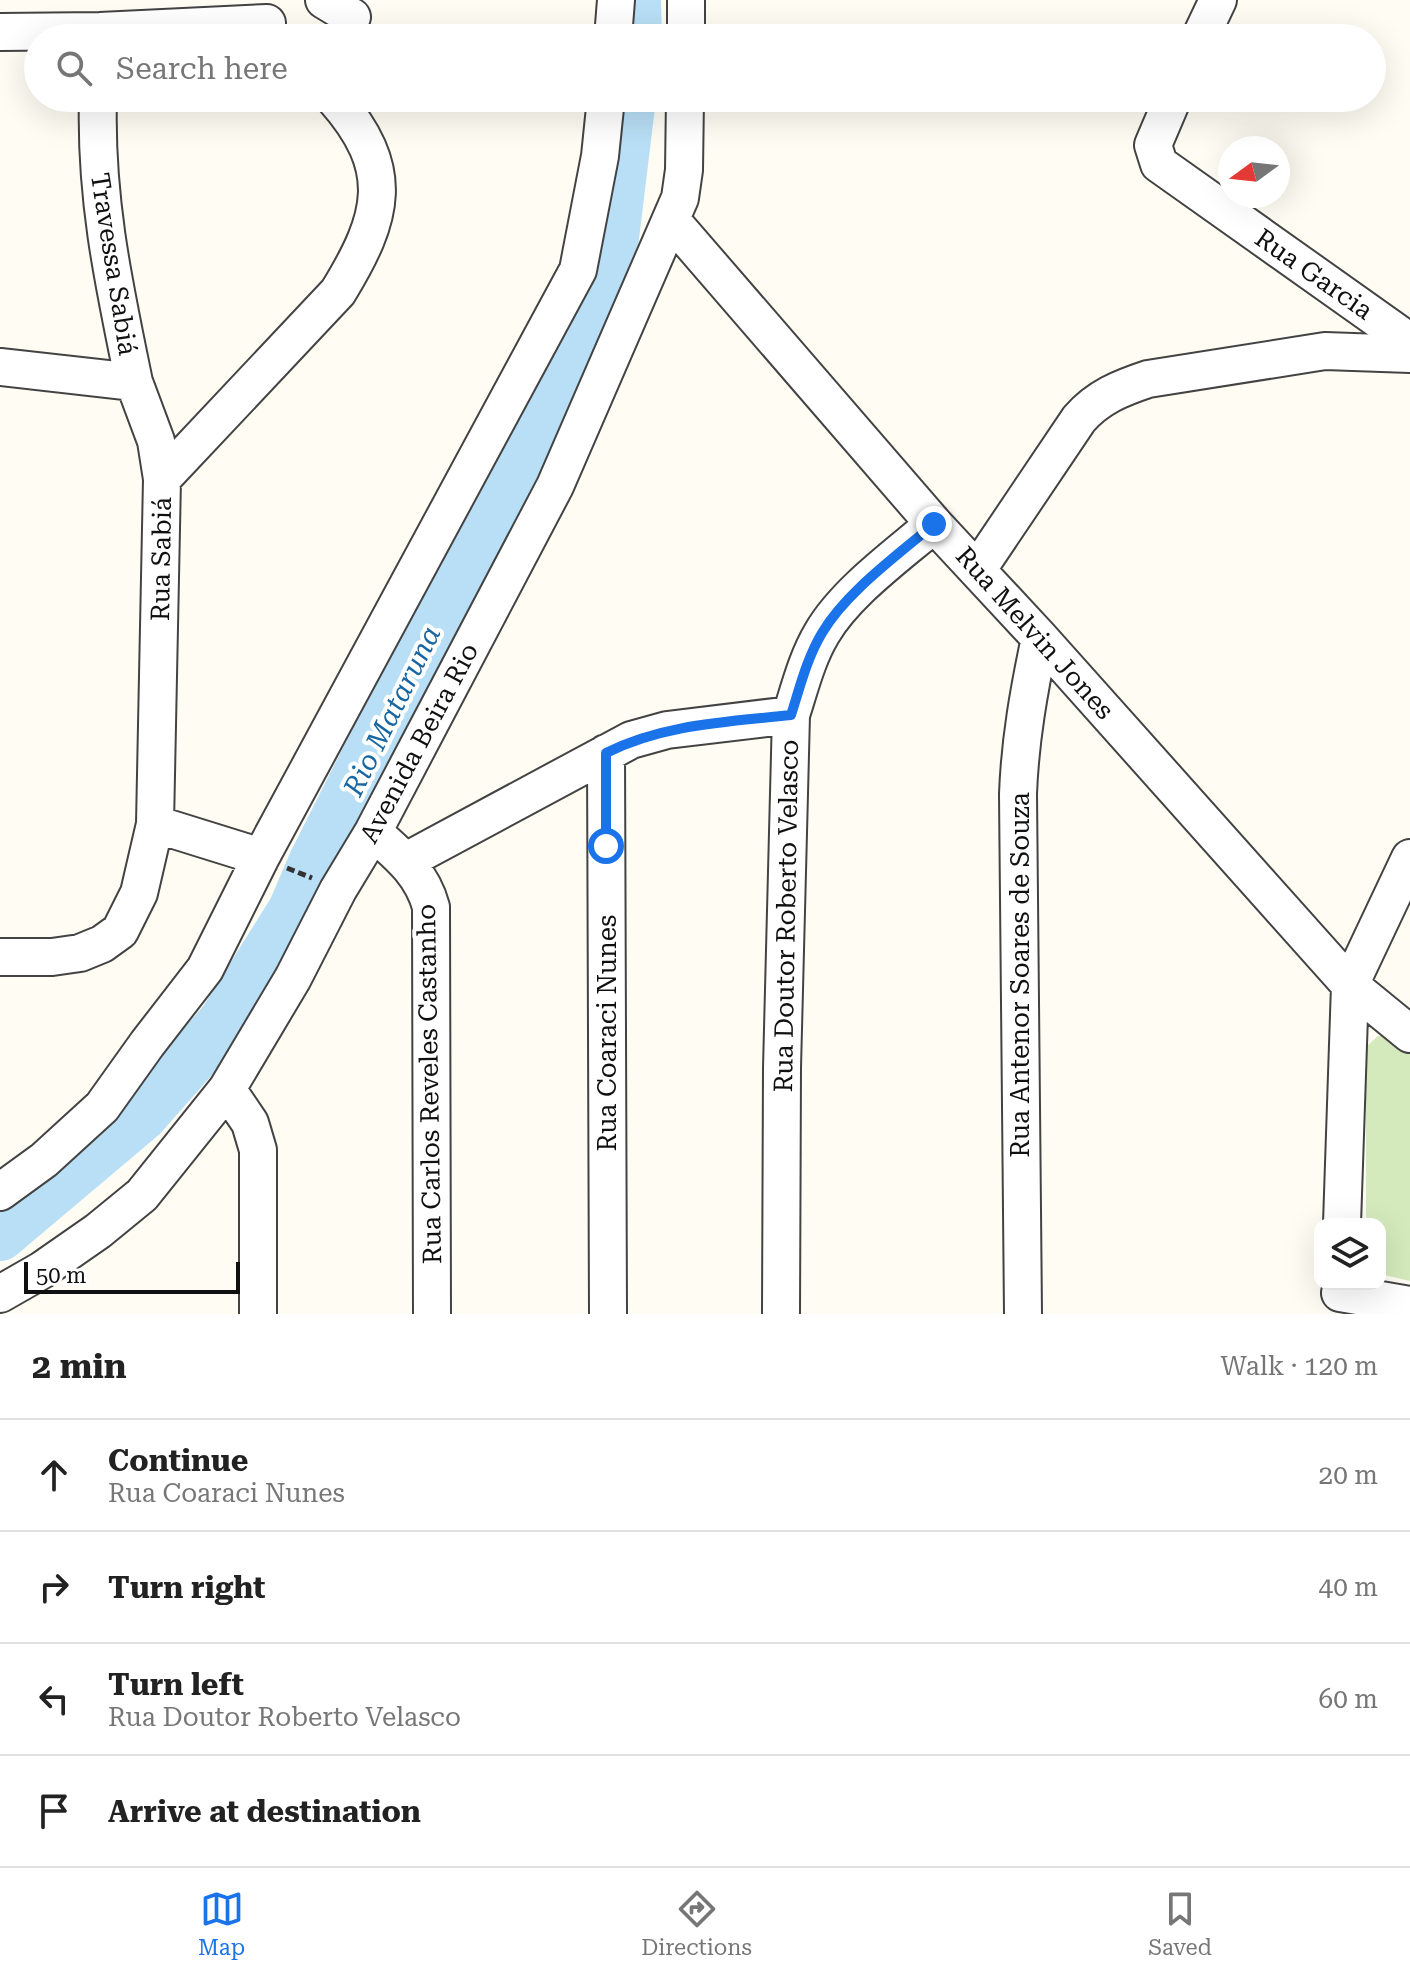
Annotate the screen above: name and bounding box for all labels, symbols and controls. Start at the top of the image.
search box [24,24,1386,112]
icon: search [52,46,96,90]
text: Search here [116,51,288,86]
north arrow [1218,136,1290,208]
street label: Travessa Sabiá [85,171,143,357]
street label: Rua Garcia [1249,223,1379,325]
street label: Rua Sabiá [145,497,177,621]
route end [916,506,952,542]
street label: Rua Melvin Jones [950,541,1120,725]
water label: Rio Mataruna [336,621,447,802]
street label: Avenida Beira Rio [354,638,484,848]
street label: Rua Doutor Roberto Velasco [768,739,804,1093]
street label: Rua Antenor Soares de Souza [1005,792,1035,1158]
route start [588,828,624,864]
street label: Rua Carlos Reveles Castanho [411,904,447,1264]
street label: Rua Coaraci Nunes [592,915,622,1151]
map controls [1314,1218,1386,1290]
button: layers [1314,1218,1386,1290]
scale bar [24,1258,240,1294]
text: 50 m [36,1263,86,1288]
text: 2 min [32,1346,127,1386]
text: Walk · 120 m [1220,1351,1378,1381]
text: Continue [108,1443,248,1478]
icon: ahead [32,1453,76,1497]
text: 20 m [1319,1460,1378,1490]
text: Rua Coaraci Nunes [108,1478,345,1508]
icon: right [32,1565,76,1609]
text: Turn right [108,1570,265,1605]
text: 40 m [1319,1572,1378,1602]
text: Turn left [108,1667,244,1702]
icon: left [32,1677,76,1721]
text: 60 m [1319,1684,1378,1714]
text: Rua Doutor Roberto Velasco [108,1702,461,1732]
icon: arrive [32,1789,76,1833]
text: Arrive at destination [108,1794,421,1829]
tab: Map [198,1887,245,1960]
tab: Directions [641,1887,752,1960]
tab: Saved [1148,1887,1212,1960]

